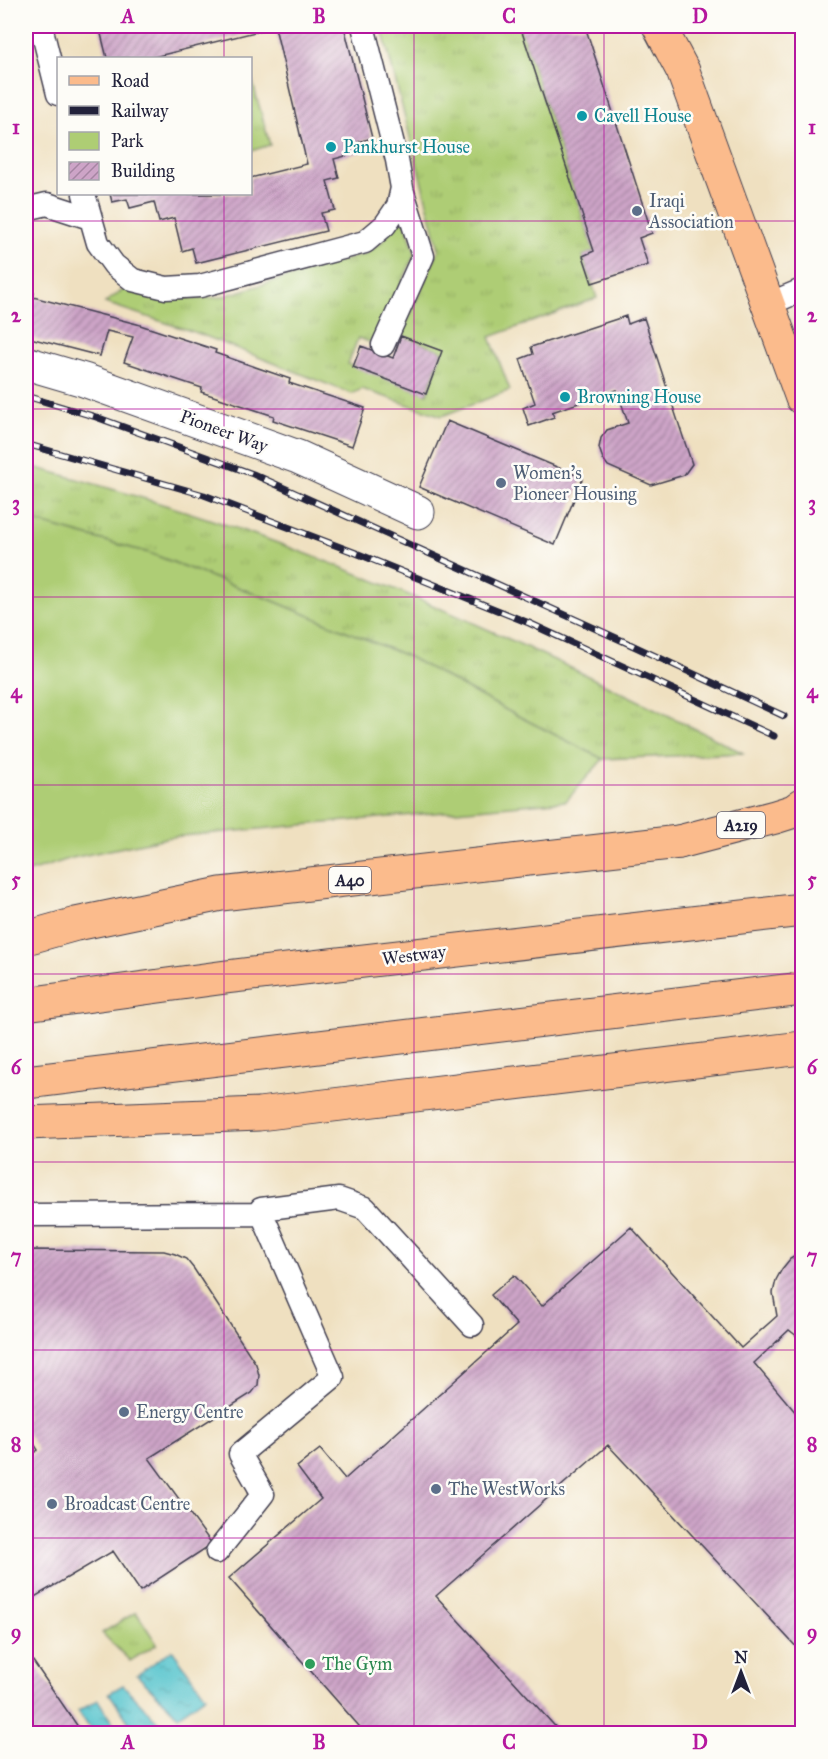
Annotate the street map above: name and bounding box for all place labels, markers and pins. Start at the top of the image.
place label: Cavell House [594,105,691,127]
marker: Cavell House [575,109,589,123]
place label: Pankhurst House [343,136,470,158]
marker: Pankhurst House [324,140,338,154]
place label: Iraqi Association [648,190,734,233]
marker: Iraqi Association [630,204,644,218]
place label: Browning House [577,386,701,409]
marker: Browning House [558,390,572,404]
place label: Women's Pioneer Housing [513,462,637,506]
marker: Women's Pioneer Housing [494,476,508,490]
place label: Energy Centre [136,1401,244,1424]
marker: Energy Centre [117,1405,131,1419]
place label: The WestWorks [448,1478,565,1500]
marker: The WestWorks [429,1482,443,1496]
place label: Broadcast Centre [64,1493,190,1515]
marker: Broadcast Centre [45,1497,59,1511]
place label: The Gym [322,1653,392,1675]
marker: The Gym [303,1657,317,1671]

